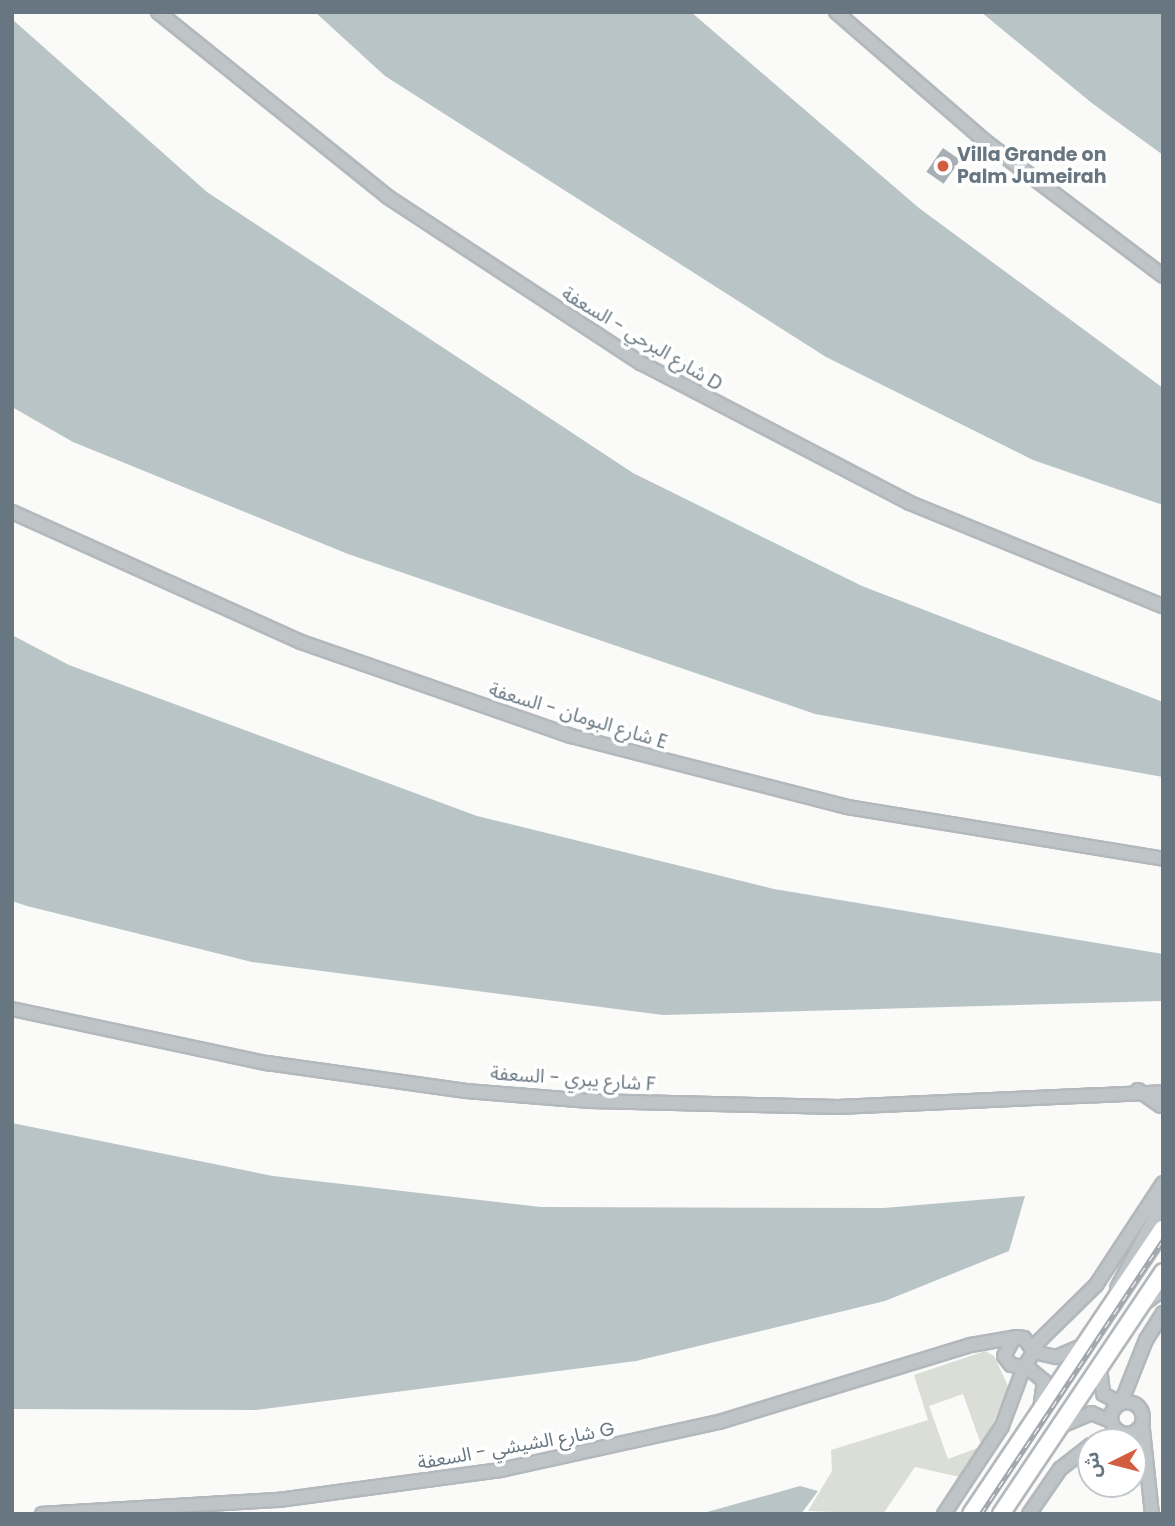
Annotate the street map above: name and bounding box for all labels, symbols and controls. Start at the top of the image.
place label: Villa Grande on Palm Jumeirah [957,144,1107,188]
marker: Villa Grande on Palm Jumeirah [935,158,951,174]
street label: شارع البرحي - السعفة D [558,282,726,396]
street label: شارع البومان - السعفة E [486,678,670,754]
street label: شارع يبري - السعفة F [490,1062,656,1096]
street label: شارع الشيشي - السعفة G [416,1417,616,1475]
north arrow [1077,1428,1147,1498]
text: ش [1078,1451,1107,1479]

